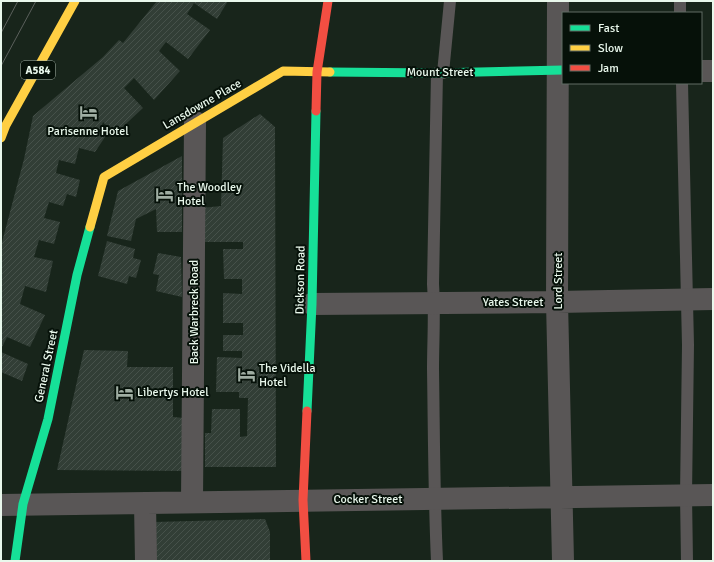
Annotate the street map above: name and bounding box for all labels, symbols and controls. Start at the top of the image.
legend [562,12,702,84]
text: Fast [598,21,619,36]
text: Slow [598,41,623,56]
road number: A584 [21,61,55,79]
text: Jam [598,61,619,76]
street label: Mount Street [406,65,474,80]
street label: Lansdowne Place [160,76,244,133]
hotel icon: Parisenne Hotel [78,102,98,122]
place label: Parisenne Hotel [47,124,129,139]
place label: The Woodley Hotel [177,180,242,209]
hotel icon: The Woodley Hotel [154,184,174,204]
street label: Dickson Road [292,245,309,315]
street label: Lord Street [551,253,566,309]
street label: Back Warbreck Road [187,260,202,364]
street label: Yates Street [483,295,543,310]
street label: General Street [31,328,62,404]
place label: The Vidella Hotel [259,361,316,390]
hotel icon: The Vidella Hotel [236,365,256,385]
hotel icon: Libertys Hotel [114,382,134,402]
place label: Libertys Hotel [137,385,209,400]
street label: Cocker Street [333,492,403,507]

